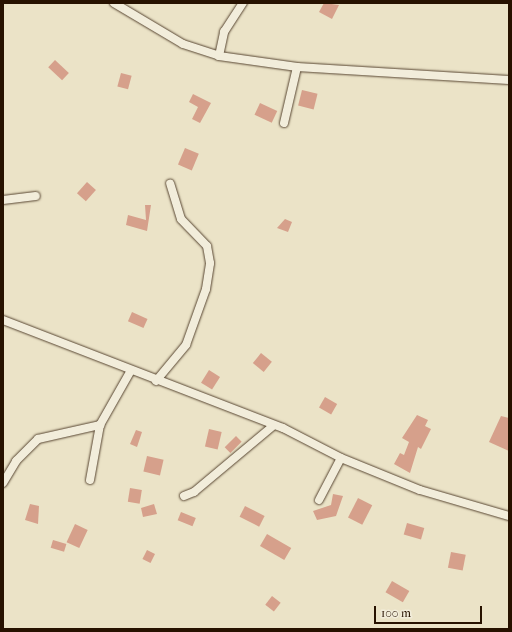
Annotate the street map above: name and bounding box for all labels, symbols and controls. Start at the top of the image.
scale bar [376,598,484,624]
text: 100 m [381,606,411,620]

